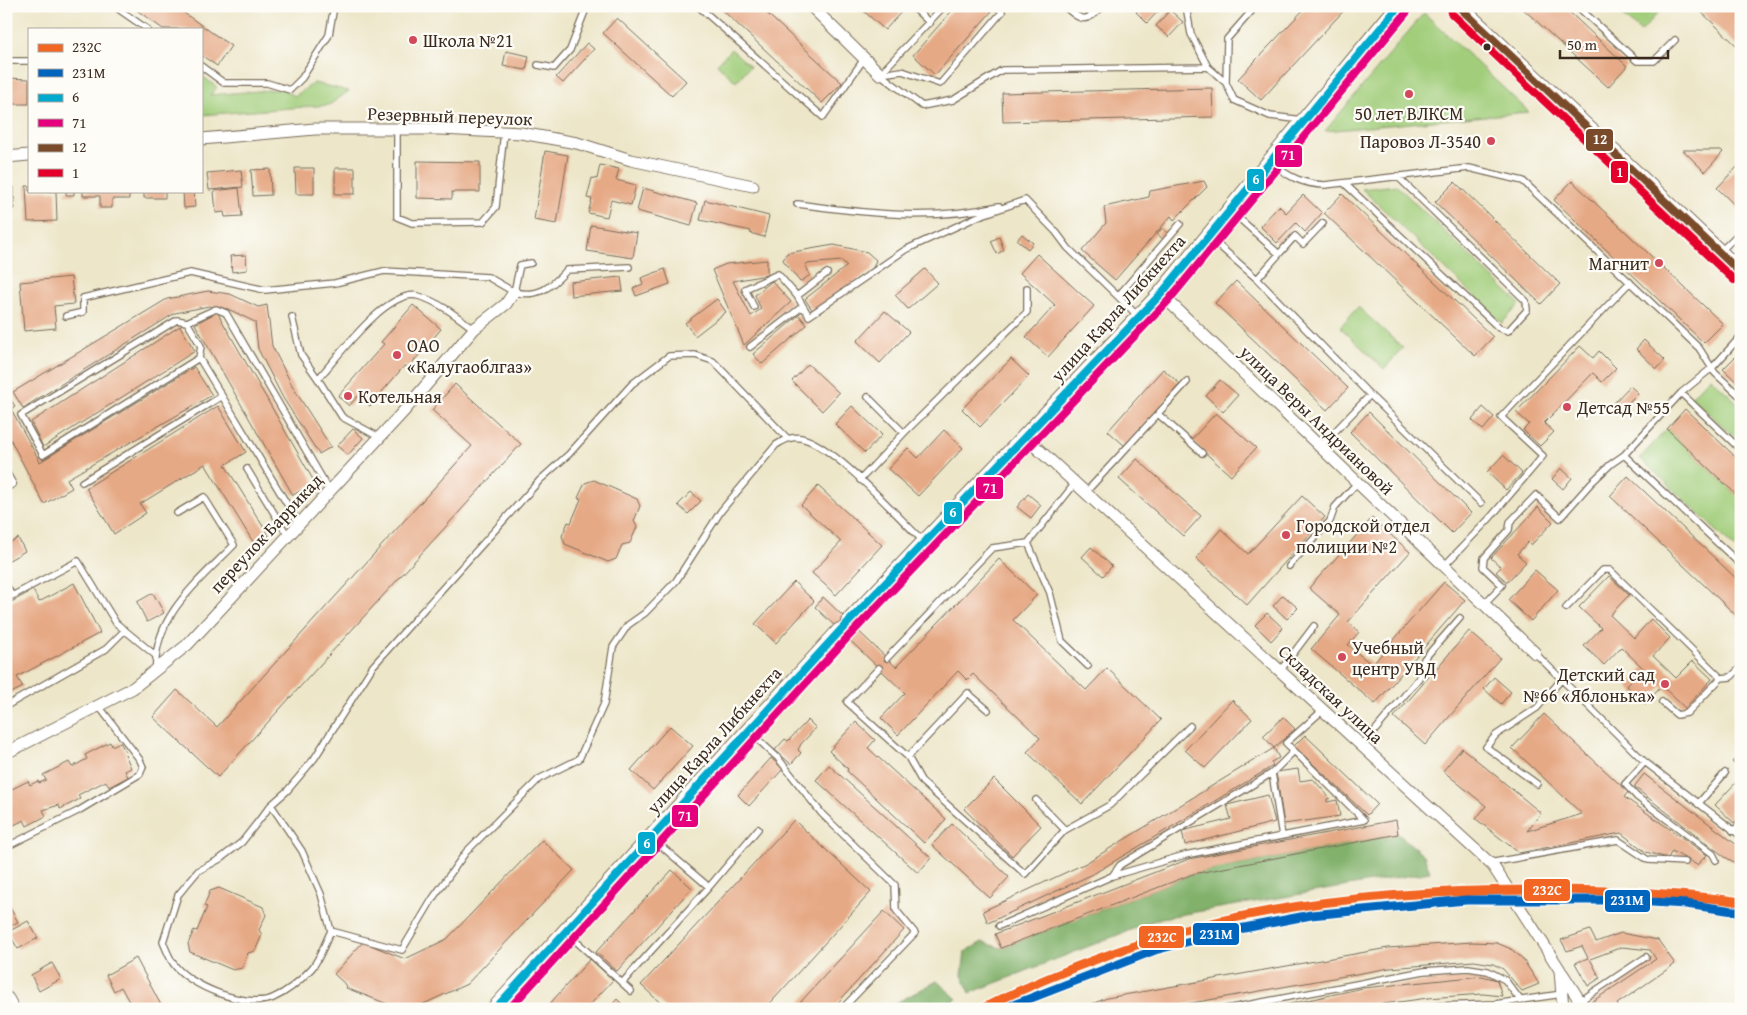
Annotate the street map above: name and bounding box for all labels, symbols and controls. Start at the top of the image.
place label: Школа №21 [423,27,513,54]
legend [28,28,202,192]
scale bar [1560,28,1667,60]
marker: Школа №21 [407,34,419,46]
text: 50 m [1567,34,1598,55]
text: 232C [72,36,102,57]
unlabelled marker [1482,42,1492,52]
text: 231М [72,62,106,83]
text: 6 [72,86,79,107]
marker: 50 лет ВЛКСМ [1403,88,1415,100]
street label: Резервный переулок [367,100,534,132]
place label: 50 лет ВЛКСМ [1355,100,1463,127]
text: 71 [72,112,86,133]
place label: Паровоз Л-3540 [1360,128,1481,155]
line badge: 12 [1585,128,1614,152]
text: 12 [1593,129,1607,149]
marker: Паровоз Л-3540 [1485,135,1497,147]
text: 12 [72,136,86,157]
line badge: 71 [1274,144,1303,168]
text: 71 [1281,145,1295,165]
line badge: 1 [1610,160,1629,184]
text: 1 [72,162,79,183]
text: 1 [1616,162,1624,182]
line badge: 6 [1246,168,1265,192]
text: 6 [1252,169,1260,189]
street label: улица Карла Либкнехта [1044,228,1192,389]
place label: Магнит [1589,250,1649,277]
marker: Магнит [1653,257,1665,269]
place label: ОАО «Калугаоблгаз» [407,332,532,380]
street label: улица Веры Андриановой [1233,338,1401,501]
marker: ОАО «Калугаоблгаз» [391,349,403,361]
place label: Котельная [358,383,442,410]
marker: Котельная [342,390,354,402]
place label: Детсад №55 [1576,394,1670,421]
marker: Детсад №55 [1561,401,1573,413]
street label: переулок Баррикад [203,467,329,599]
line badge: 71 [975,476,1004,500]
text: 71 [983,478,997,498]
line badge: 6 [943,501,963,525]
text: 6 [949,502,957,522]
place label: Городской отдел полиции №2 [1296,512,1430,560]
marker: Городской отдел полиции №2 [1280,529,1292,541]
place label: Учебный центр УВД [1352,634,1436,682]
street label: Складская улица [1272,638,1390,750]
marker: Учебный центр УВД [1336,651,1348,663]
street label: улица Карла Либкнехта [640,660,788,821]
place label: Детский сад №66 «Яблонька» [1523,661,1655,709]
marker: Детский сад №66 «Яблонька» [1659,678,1671,690]
line badge: 71 [671,804,699,828]
text: 71 [678,806,692,826]
line badge: 6 [637,831,656,855]
text: 6 [643,833,651,853]
line badge: 232C [1523,878,1571,902]
text: 232C [1532,880,1562,900]
line badge: 231М [1604,889,1651,913]
text: 231М [1610,890,1644,910]
line badge: 231М [1192,922,1240,946]
text: 231М [1199,924,1233,944]
line badge: 232C [1138,925,1185,949]
text: 232C [1147,927,1177,947]

